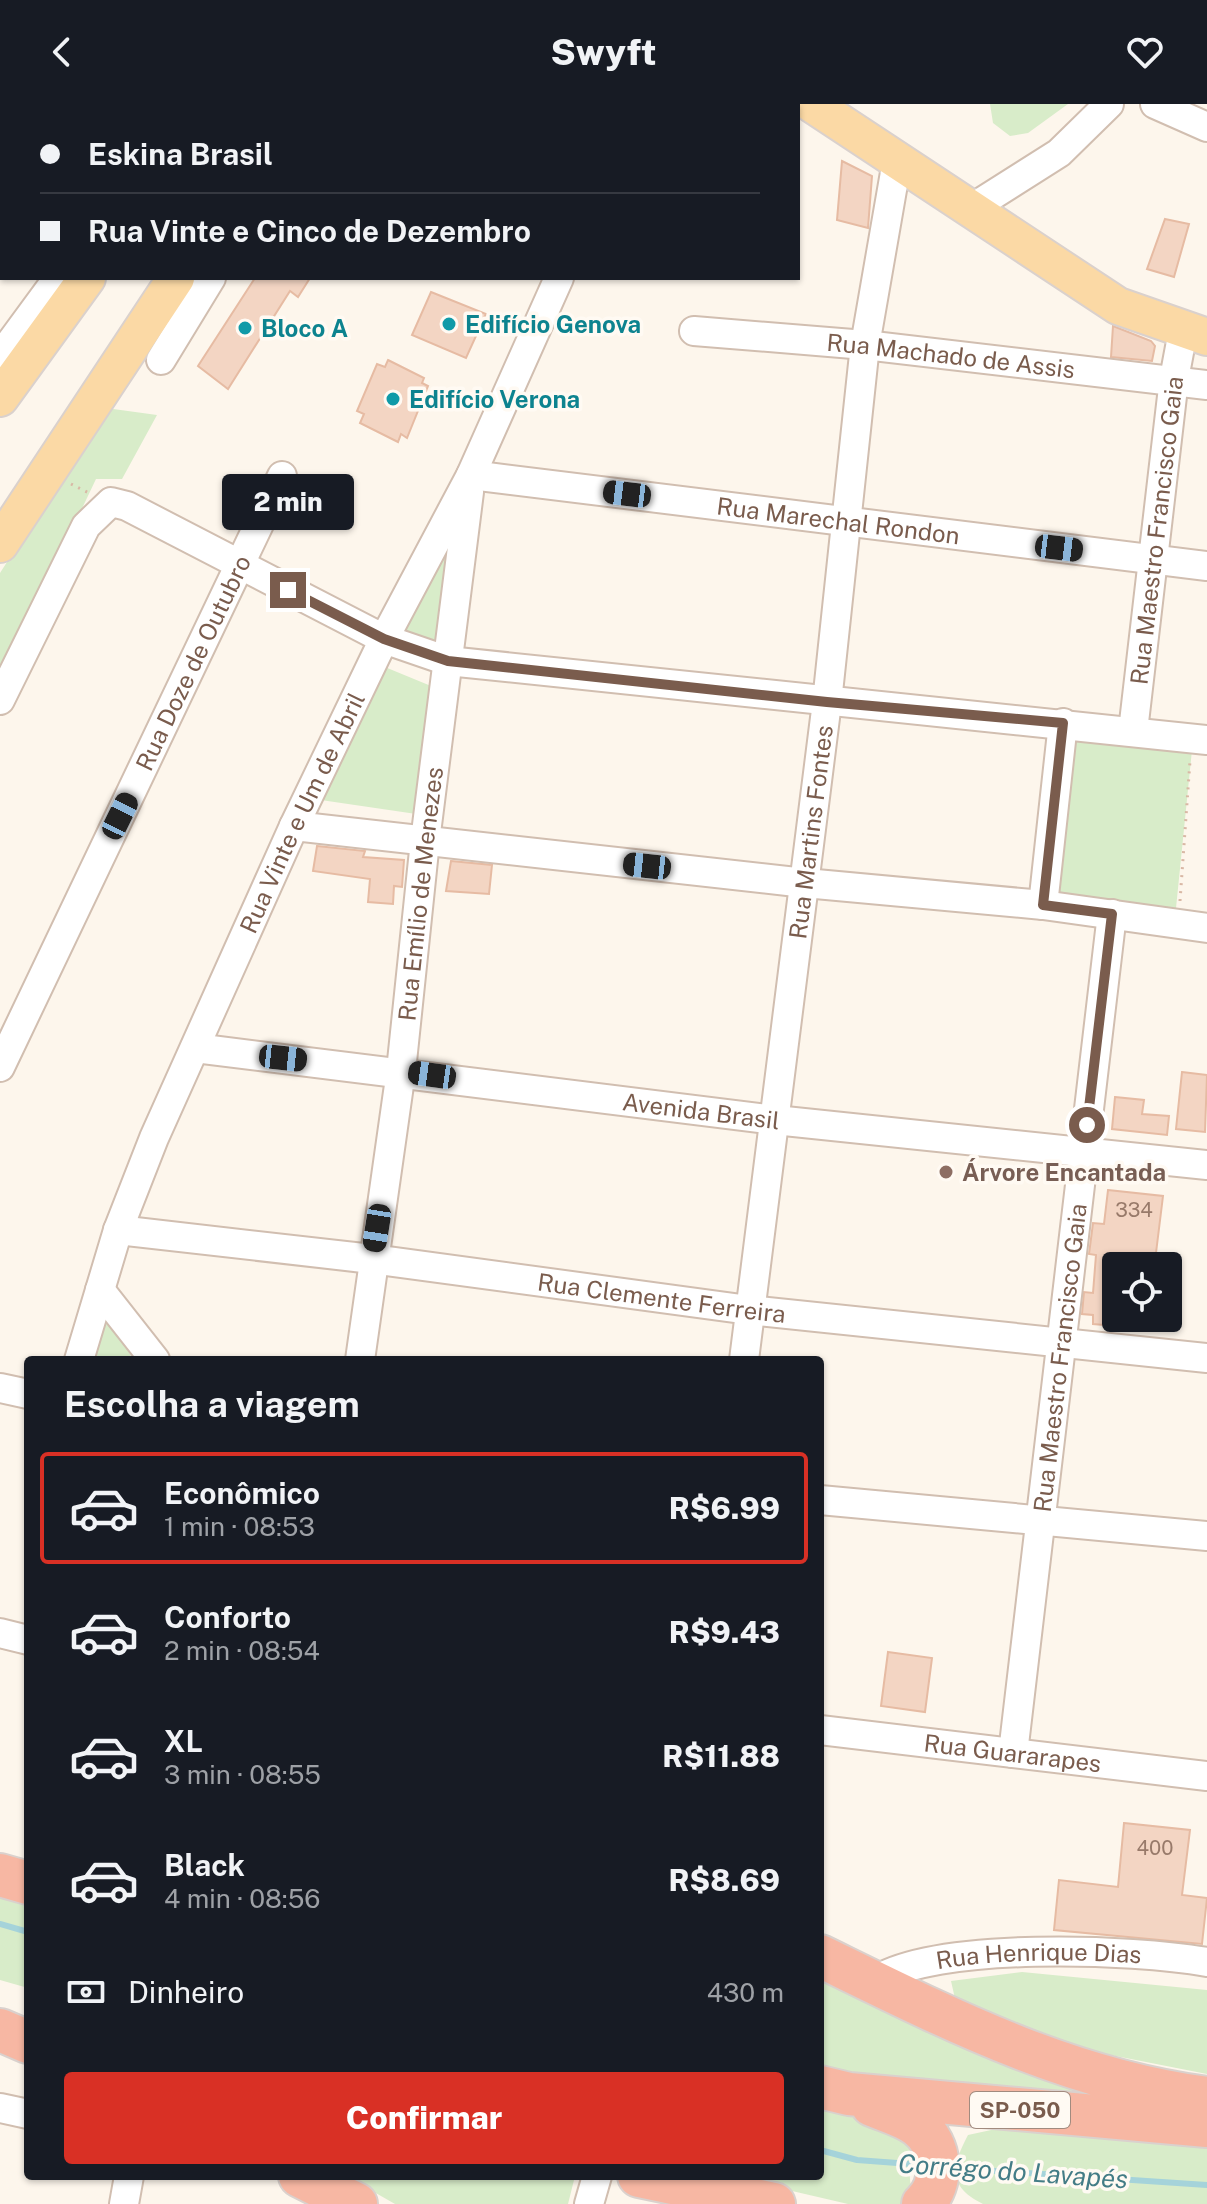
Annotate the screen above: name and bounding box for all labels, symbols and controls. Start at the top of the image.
icon: back [40,30,84,74]
icon: heart [1123,30,1167,74]
text: Swyft [551,31,656,73]
text: Eskina Brasil [88,136,273,172]
text: Rua Vinte e Cinco de Dezembro [88,213,531,249]
place label: Edifício Genova [465,310,641,338]
place label: Bloco A [261,314,348,342]
marker: Edifício Genova [440,315,458,333]
marker: Bloco A [236,319,254,337]
street label: Rua Machado de Assis [826,328,1076,383]
street label: Rua Maestro Francisco Gaia [1125,375,1188,686]
place label: Edifício Verona [409,385,580,413]
marker: Edifício Verona [384,390,402,408]
callout: 2 min [222,474,354,530]
car [602,479,652,509]
text: 2 min [253,486,323,517]
street label: Rua Marechal Rondon [715,492,961,549]
car [1034,533,1084,563]
street label: Rua Doze de Outubro [130,551,256,775]
route end [270,572,306,608]
street label: Rua Vinte e Um de Abril [234,688,370,937]
street label: Rua Martins Fontes [783,724,838,941]
street label: Rua Emílio de Menezes [392,765,448,1022]
car [99,789,141,843]
car [622,852,672,880]
car [258,1044,308,1072]
car [407,1060,457,1090]
street label: Avenida Brasil [621,1087,781,1134]
route start [1069,1107,1105,1143]
place label: Árvore Encantada [962,1158,1166,1186]
marker: Árvore Encantada [937,1163,955,1181]
house number: 334 [1115,1198,1153,1222]
car [361,1202,393,1254]
street label: Rua Maestro Francisco Gaia [1028,1202,1092,1514]
map controls [1102,1252,1182,1332]
button: locate [1102,1252,1182,1332]
street label: Rua Clemente Ferreira [536,1268,787,1328]
text: Escolha a viagem [64,1383,360,1425]
icon: car [68,1472,140,1544]
text: Econômico [164,1475,320,1511]
text: R$6.99 [669,1490,780,1526]
text: 1 min · 08:53 [164,1511,315,1542]
icon: car [68,1596,140,1668]
text: Conforto [164,1599,291,1635]
text: R$9.43 [669,1614,780,1650]
text: 2 min · 08:54 [164,1635,320,1666]
icon: car [68,1720,140,1792]
text: XL [164,1723,203,1759]
street label: Rua Guararapes [922,1728,1103,1777]
text: R$11.88 [662,1738,780,1774]
text: 3 min · 08:55 [164,1759,321,1790]
house number: 400 [1137,1836,1173,1860]
icon: car [68,1844,140,1916]
text: Black [164,1847,245,1883]
text: R$8.69 [668,1862,780,1898]
text: 4 min · 08:56 [164,1883,320,1914]
street label: Rua Henrique Dias [934,1937,1142,1974]
icon: cash [64,1970,108,2014]
text: Dinheiro [128,1974,244,2010]
text: 430 m [707,1977,784,2008]
button: Confirmar [64,2072,784,2164]
road number: SP-050 [970,2092,1070,2128]
water label: Corrégo do Lavapés [897,2148,1129,2194]

